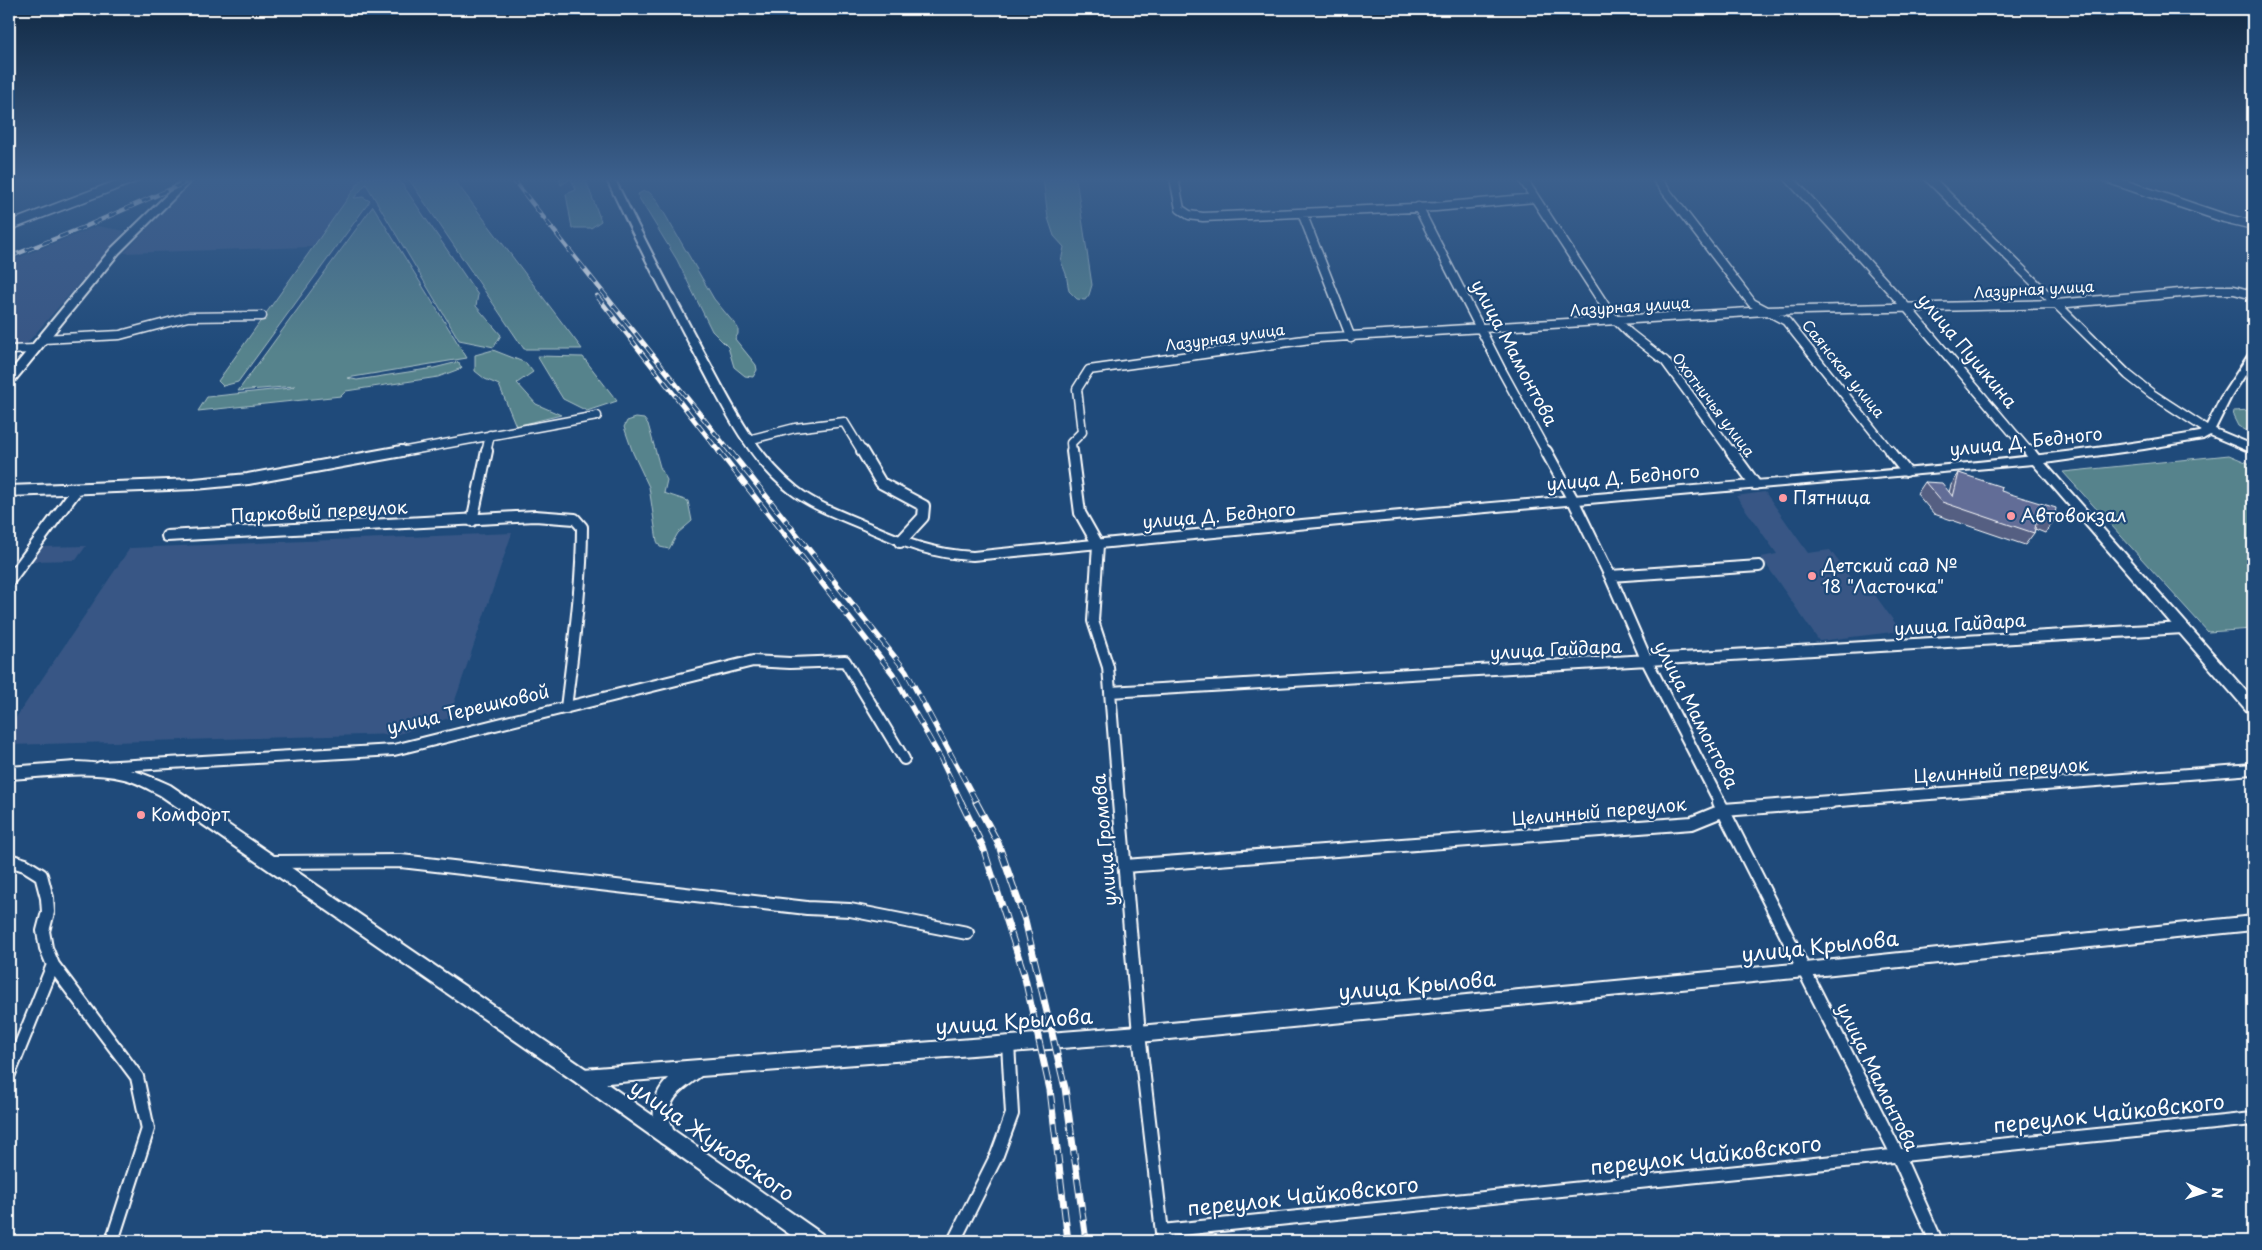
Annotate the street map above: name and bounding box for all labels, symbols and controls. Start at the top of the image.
street label: улица Мамонтова [1465,274,1566,431]
street label: Лазурная улица [1973,274,2095,303]
street label: улица Пушкина [1912,287,2025,414]
street label: Лазурная улица [1569,290,1691,321]
street label: Саянская улица [1797,314,1891,423]
street label: Лазурная улица [1164,317,1287,356]
street label: Охотничья улица [1667,347,1762,462]
street label: улица Д. Бедного [1948,419,2104,462]
street label: улица Д. Бедного [1545,456,1701,497]
place label: Пятница [1793,483,1871,510]
street label: Парковый переулок [230,492,408,529]
marker: Пятница [1777,492,1789,504]
street label: улица Д. Бедного [1141,494,1297,535]
place label: Автовокзал [2021,501,2126,528]
marker: Автовокзал [2005,510,2017,522]
place label: Детский сад № 18 "Ласточка" [1821,551,1957,599]
marker: Детский сад № 18 "Ласточка" [1806,570,1818,582]
street label: улица Гайдара [1893,605,2027,642]
street label: улица Гайдара [1489,632,1623,665]
street label: улица Мамонтова [1648,636,1747,794]
street label: улица Терешковой [384,677,551,740]
street label: Целинный переулок [1913,750,2090,789]
street label: улица Громова [1084,772,1123,907]
street label: Целинный переулок [1510,789,1688,832]
place label: Комфорт [151,800,230,827]
marker: Комфорт [135,809,147,821]
street label: улица Крылова [1740,921,1900,969]
street label: улица Крылова [1337,961,1497,1007]
street label: улица Мамонтова [1831,997,1926,1156]
street label: улица Крылова [934,999,1094,1041]
street label: улица Жуковского [624,1070,802,1208]
street label: переулок Чайковского [1991,1084,2226,1140]
street label: переулок Чайковского [1588,1126,1823,1182]
street label: переулок Чайковского [1185,1167,1420,1223]
north arrow [2180,1168,2230,1218]
text: N [2207,1187,2228,1199]

